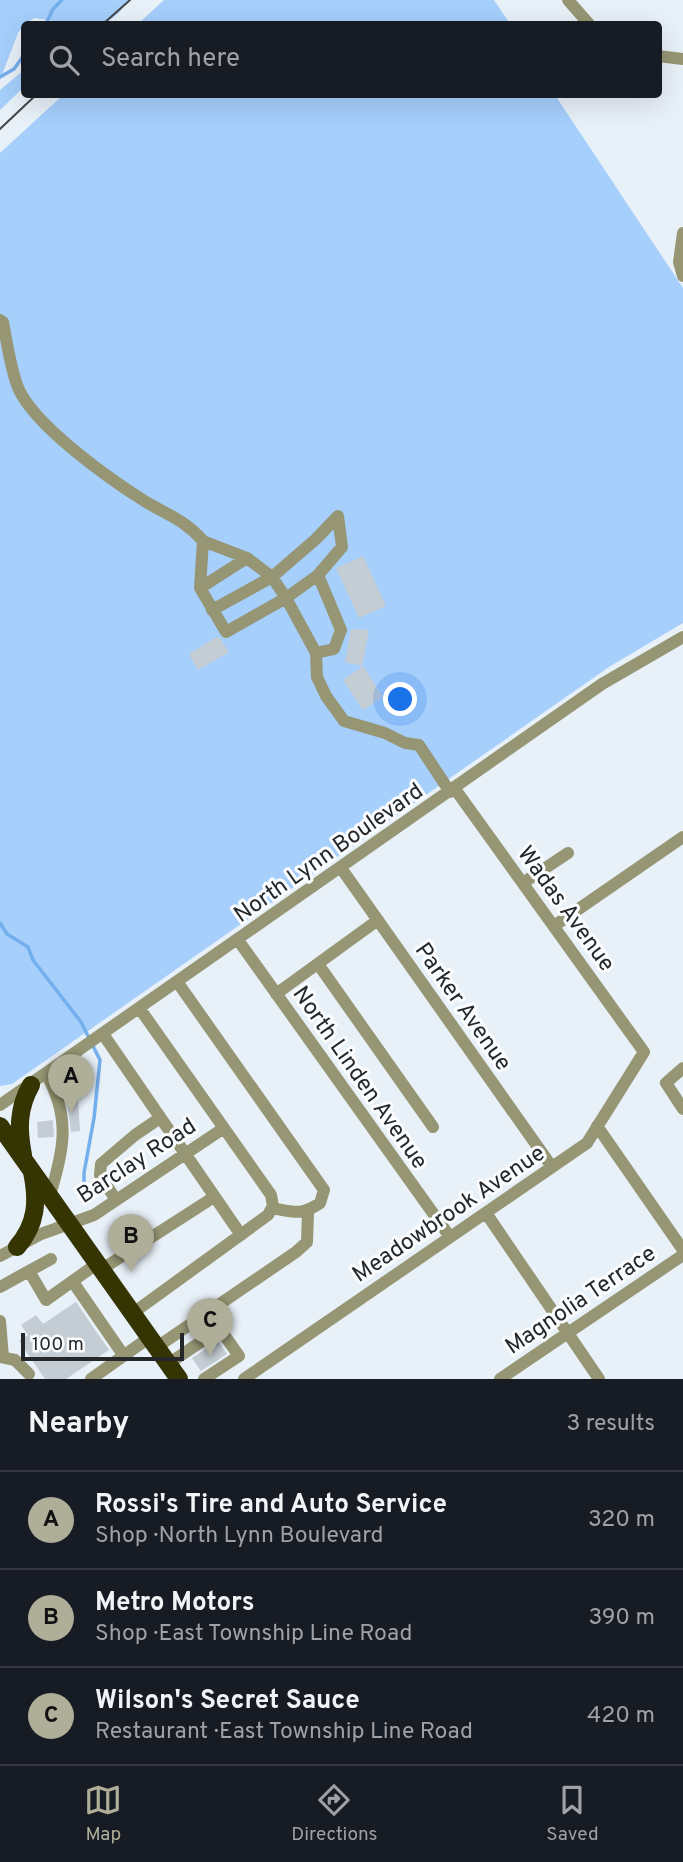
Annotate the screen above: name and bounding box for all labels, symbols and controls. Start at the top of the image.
search box [21,21,662,98]
icon: search [45,41,83,79]
text: Search here [101,43,240,76]
your location [383,682,417,716]
street label: North Lynn Boulevard [229,778,430,930]
street label: Wadas Avenue [510,841,620,978]
street label: Parker Avenue [407,938,517,1077]
street label: North Linden Avenue [285,981,433,1176]
pin: A [48,1054,94,1112]
street label: Barclay Road [72,1113,202,1211]
street label: Meadowbrook Avenue [348,1140,551,1290]
pin: B [108,1214,154,1272]
street label: Magnolia Terrace [500,1240,662,1362]
pin: C [187,1298,233,1356]
scale bar [21,1330,184,1362]
text: 100 m [32,1333,84,1357]
text: Nearby [28,1406,129,1443]
text: 3 results [566,1410,655,1439]
text: Rossi's Tire and Auto Service [95,1489,447,1522]
text: A [43,1506,59,1535]
text: 320 m [588,1506,655,1535]
text: Shop · North Lynn Boulevard [95,1522,384,1551]
text: Metro Motors [95,1587,254,1620]
text: B [43,1604,59,1633]
text: 390 m [588,1604,655,1633]
text: Shop · East Township Line Road [95,1620,412,1649]
text: Wilson's Secret Sauce [95,1685,360,1718]
text: C [44,1702,58,1731]
text: 420 m [587,1702,655,1731]
text: Restaurant · East Township Line Road [95,1718,473,1747]
tab: Map [84,1781,122,1847]
tab: Directions [291,1781,378,1847]
tab: Saved [546,1781,599,1847]

